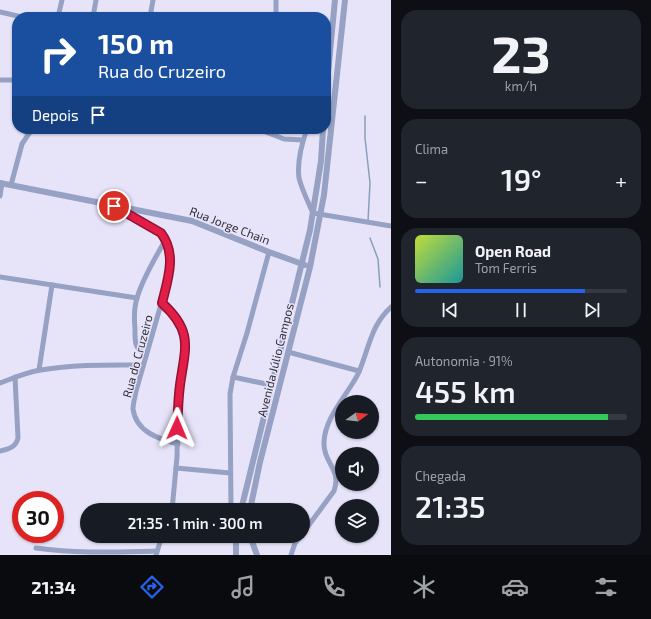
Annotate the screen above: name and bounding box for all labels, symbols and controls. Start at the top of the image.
text: 23 [491,21,551,83]
text: 150 m [98,26,174,60]
icon: right [32,28,84,80]
text: Rua do Cruzeiro [98,60,226,82]
text: km/h [505,78,537,94]
icon: arrive [87,104,109,126]
text: Depois [32,106,79,124]
text: Clima [415,141,448,157]
text: 19° [501,161,542,197]
text: − [415,167,428,193]
text: + [615,167,627,193]
pin [97,189,131,223]
icon: arrive [103,195,125,217]
street label: Rua Jorge Chain [188,203,272,247]
text: Open Road [475,242,551,260]
text: Tom Ferris [475,260,537,276]
icon: previous [439,299,461,321]
icon: pause [510,299,532,321]
icon: next [581,299,603,321]
street label: Avenida Júlio Campos [254,302,296,418]
street label: Rua do Cruzeiro [119,313,155,399]
text: Autonomia · 91% [415,353,513,369]
text: 455 km [415,373,516,409]
north arrow [335,395,379,439]
map controls [335,395,379,543]
position arrow [156,407,198,449]
button: sound [335,447,379,491]
text: Chegada [415,468,466,484]
text: 21:35 [415,488,485,524]
speed limit sign: 30 [12,491,64,543]
button: layers [335,499,379,543]
text: 21:35 · 1 min · 300 m [128,514,262,532]
icon: directions [138,573,166,601]
icon: music [229,573,257,601]
icon: phone [320,573,348,601]
icon: climate [410,573,438,601]
icon: car [501,573,529,601]
icon: filters [592,573,620,601]
text: 21:34 [31,576,76,598]

